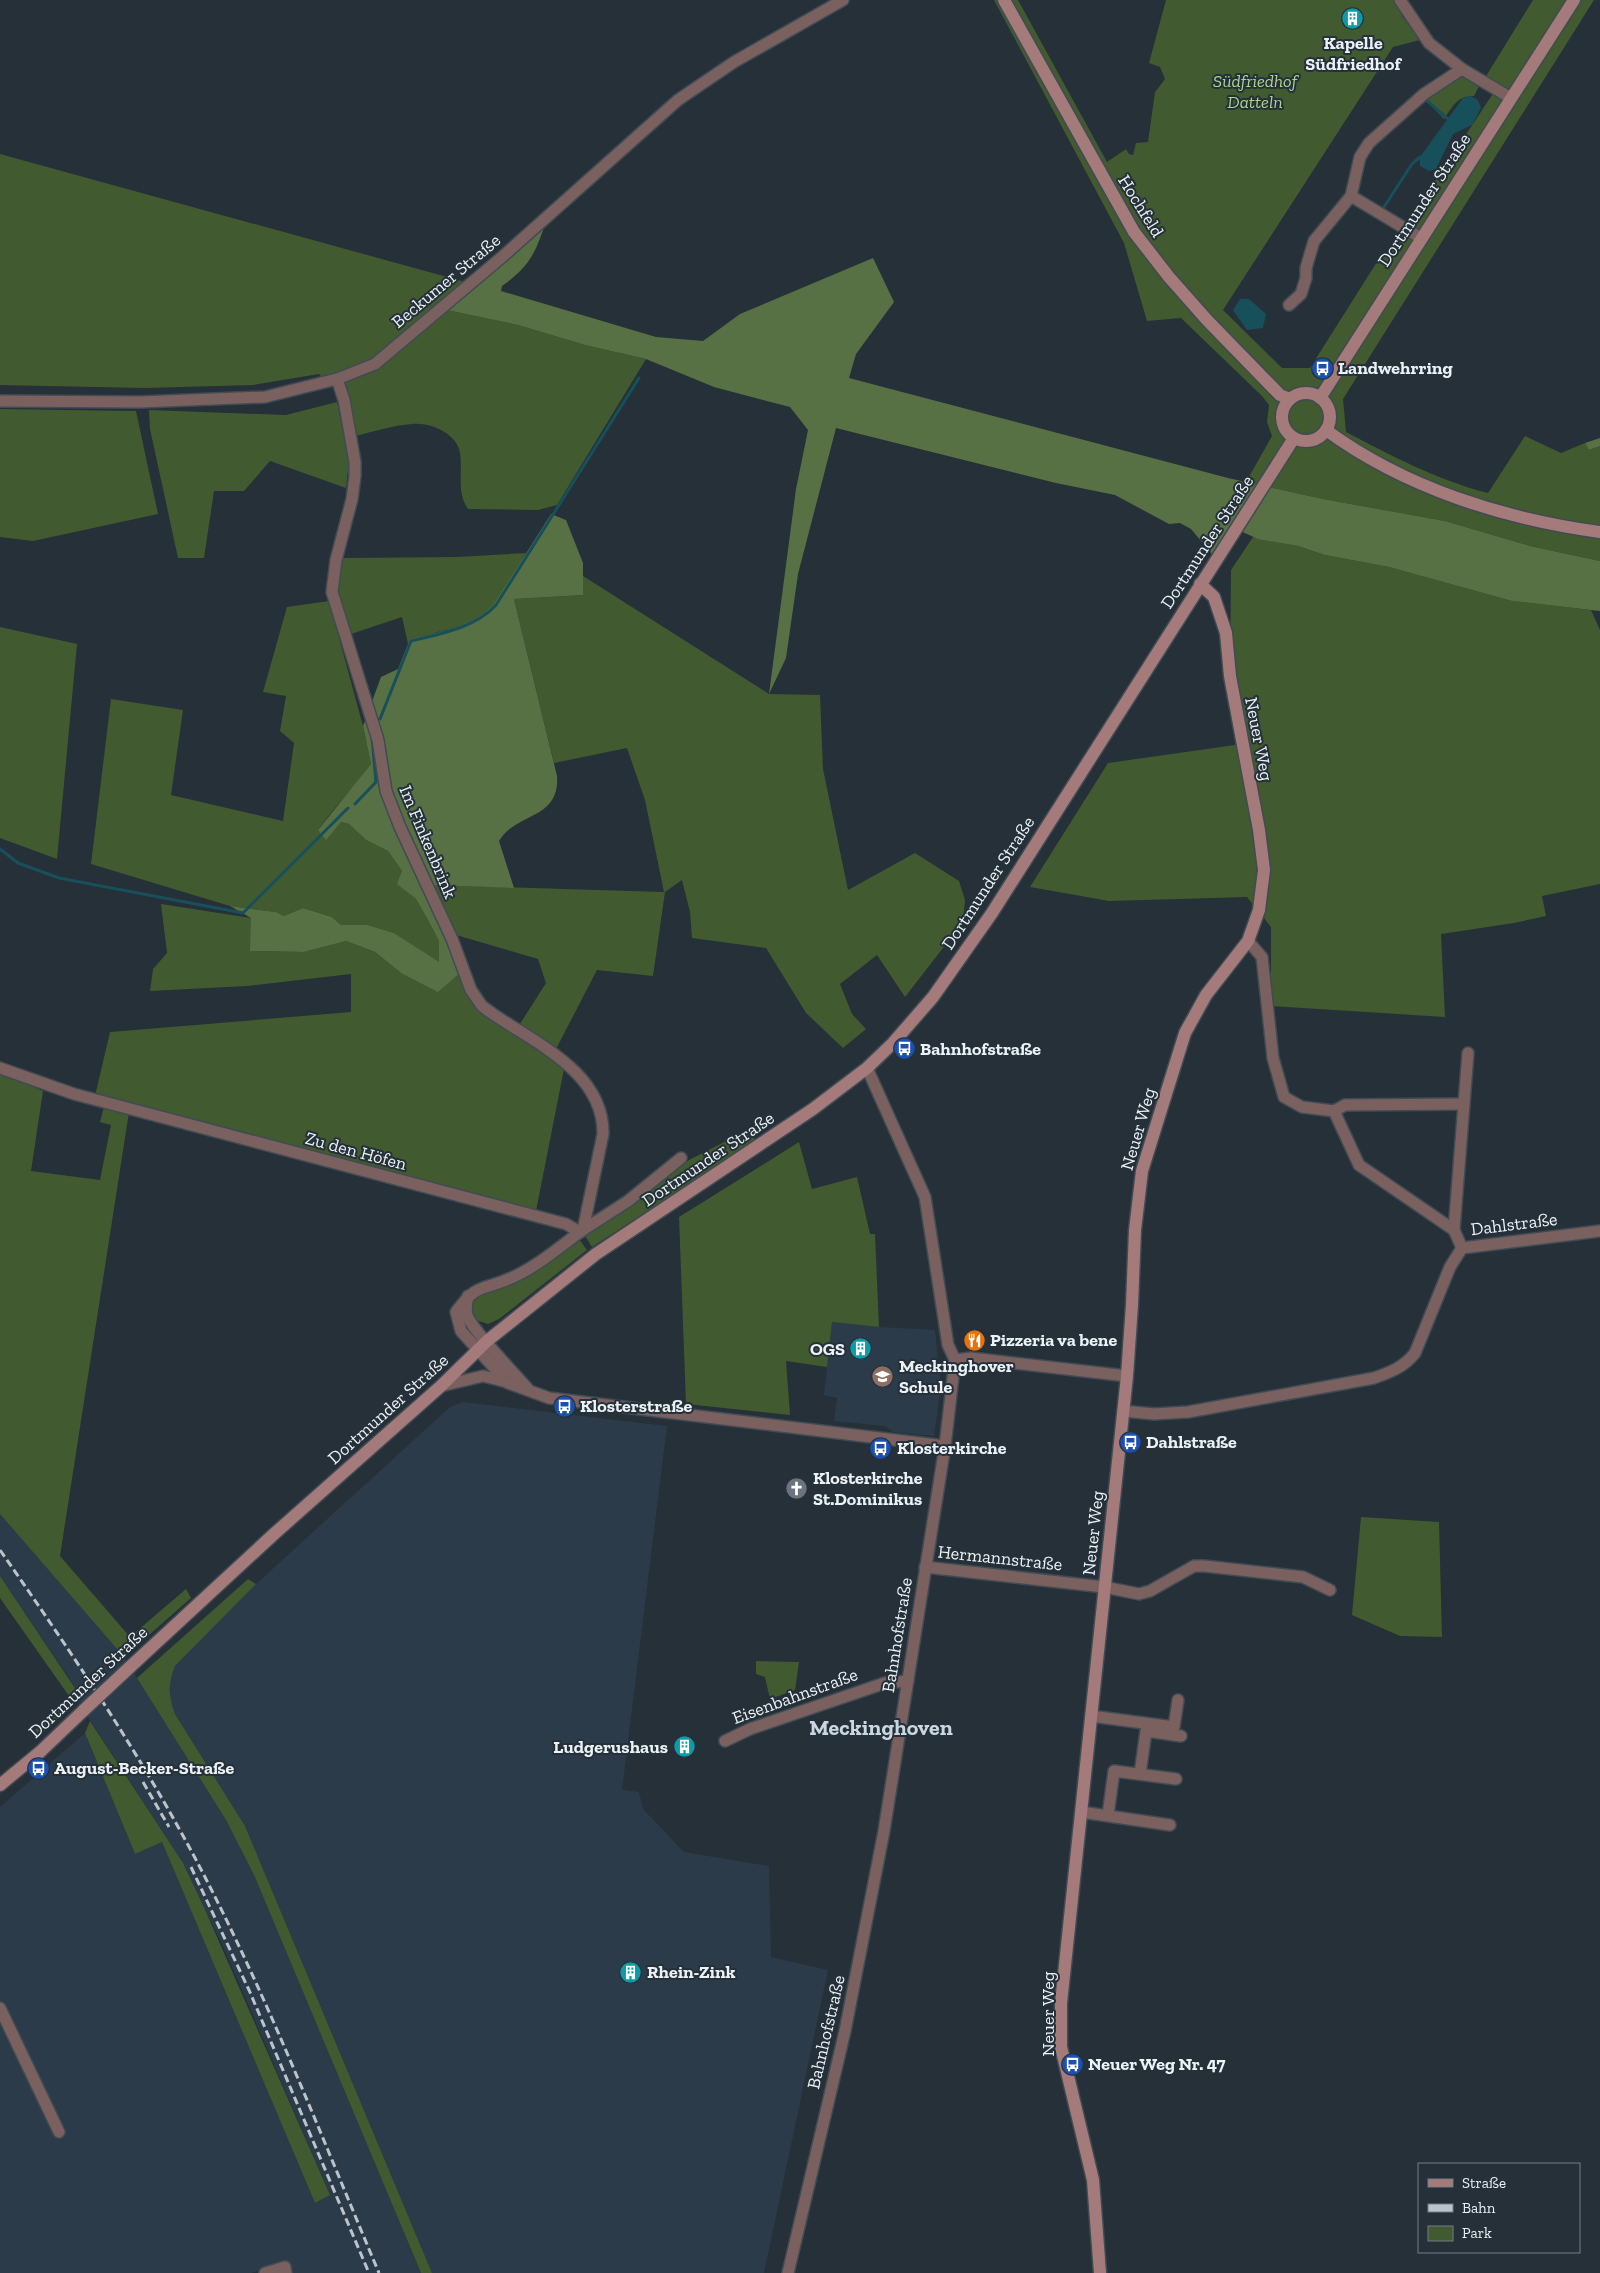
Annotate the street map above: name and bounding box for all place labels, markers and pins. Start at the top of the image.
building icon: Kapelle Südfriedhof [1341,6,1365,30]
place label: Kapelle Südfriedhof [1305,32,1402,75]
bus stop icon: Landwehrring [1310,356,1334,380]
place label: Landwehrring [1338,357,1453,379]
bus stop icon: Bahnhofstraße [892,1037,916,1061]
place label: Bahnhofstraße [920,1038,1041,1060]
restaurant icon: Pizzeria va bene [962,1328,986,1352]
place label: Pizzeria va bene [990,1329,1118,1351]
building icon: OGS [849,1337,873,1361]
place label: OGS [810,1338,845,1360]
place label: Meckinghover Schule [899,1355,1014,1398]
school or university icon: Meckinghover Schule [871,1364,895,1388]
bus stop icon: Klosterstraße [552,1394,576,1418]
place label: Klosterstraße [580,1395,693,1417]
bus stop icon: Dahlstraße [1118,1430,1142,1454]
place label: Dahlstraße [1146,1431,1237,1453]
bus stop icon: Klosterkirche [869,1436,893,1460]
place label: Klosterkirche [897,1437,1007,1459]
place label: Klosterkirche St.Dominikus [813,1467,923,1510]
church icon: Klosterkirche St.Dominikus [785,1476,809,1500]
building icon: Ludgerushaus [672,1735,696,1759]
place label: Ludgerushaus [553,1736,668,1758]
bus stop icon: August-Becker-Straße [26,1756,50,1780]
place label: August-Becker-Straße [54,1757,234,1779]
building icon: Rhein-Zink [619,1960,643,1984]
place label: Rhein-Zink [647,1961,736,1983]
bus stop icon: Neuer Weg Nr. 47 [1060,2052,1084,2076]
place label: Neuer Weg Nr. 47 [1088,2053,1226,2075]

